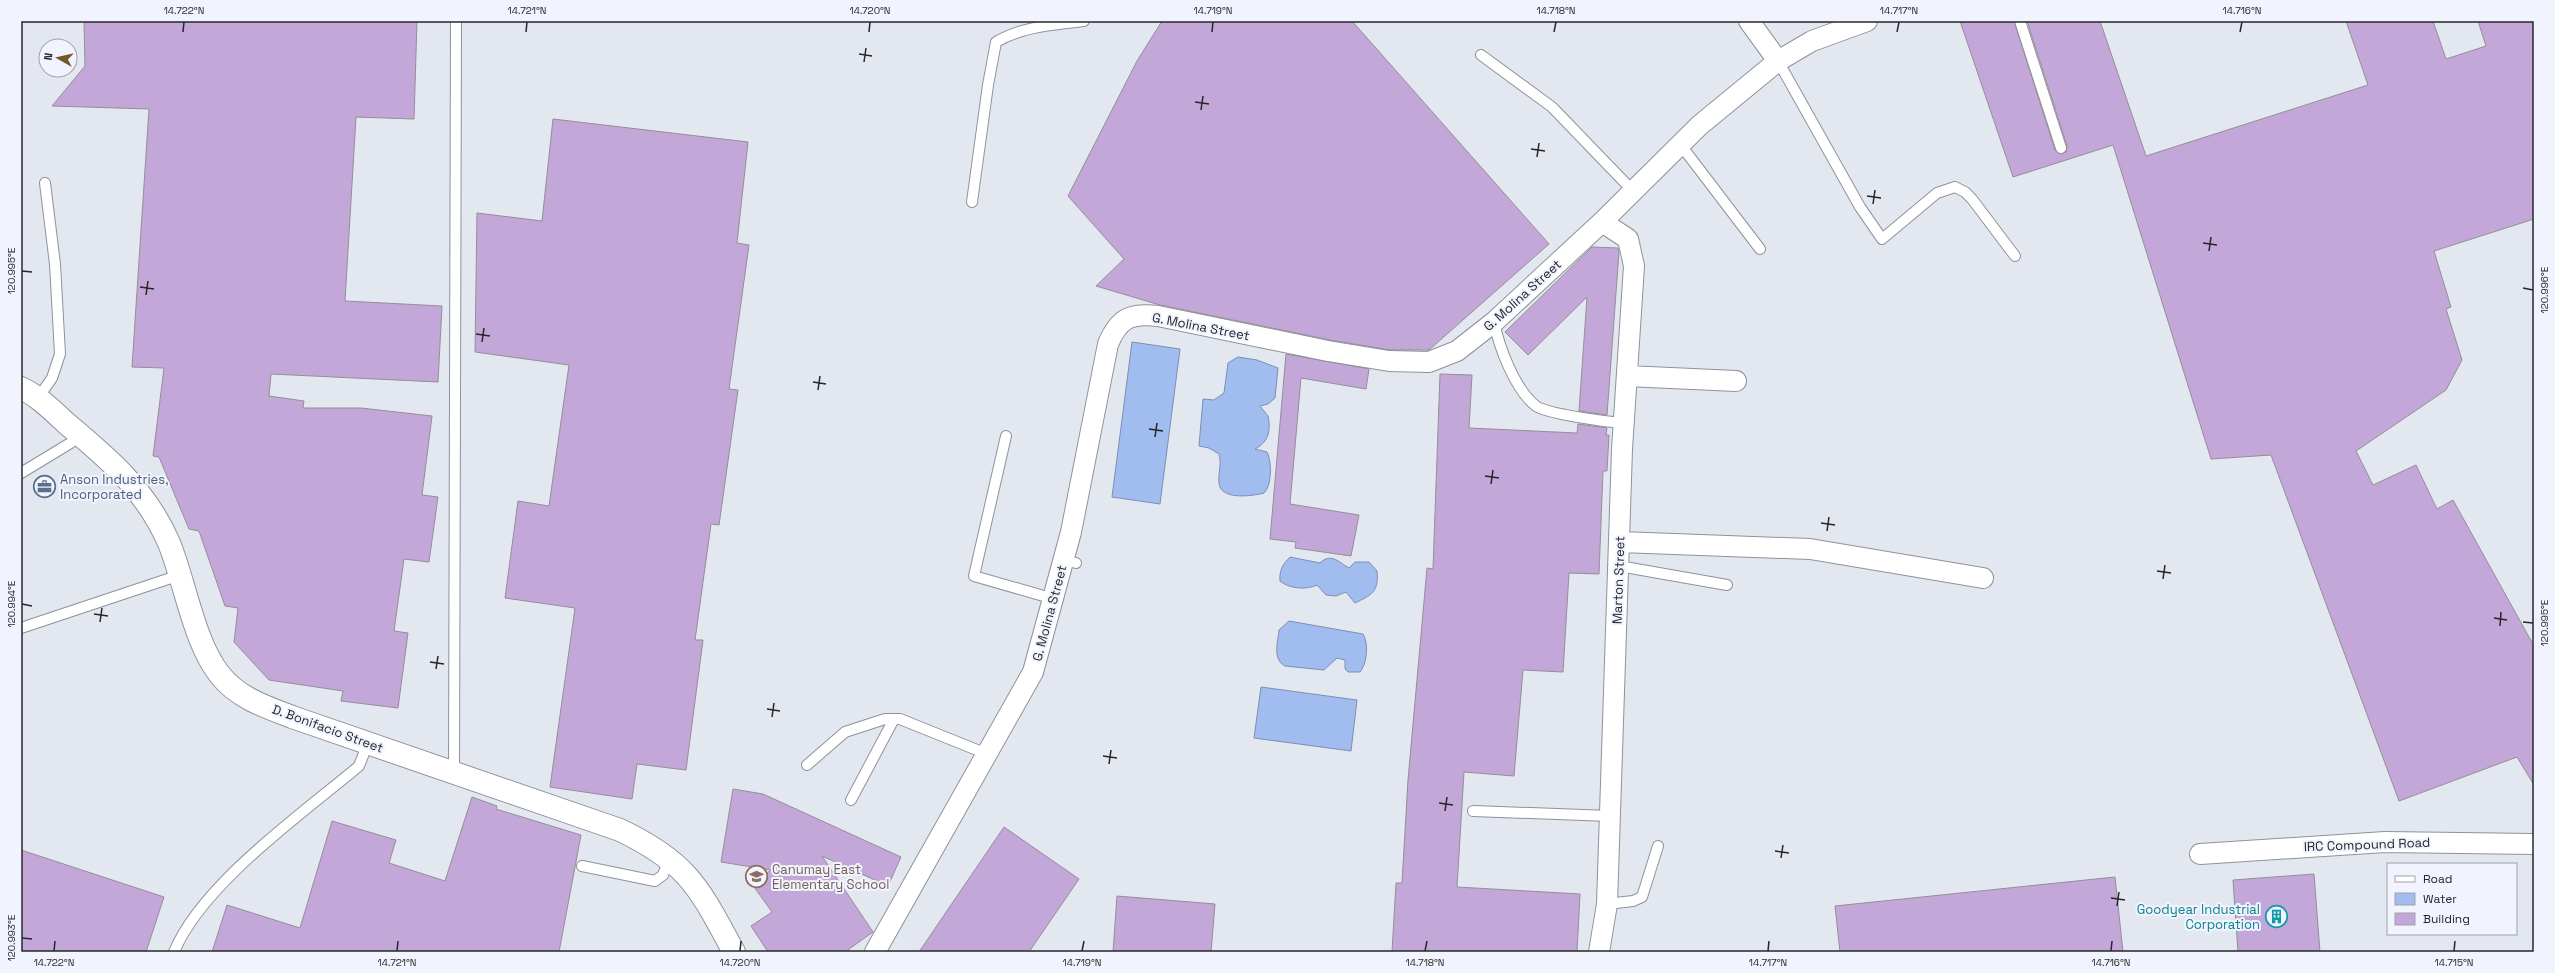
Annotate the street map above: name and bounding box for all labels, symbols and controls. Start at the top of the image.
text: 14.722°N [164,4,204,17]
text: 14.721°N [508,4,546,17]
text: 14.720°N [849,4,891,17]
text: 14.719°N [1194,4,1232,17]
text: 14.718°N [1536,4,1576,17]
text: 14.717°N [1880,4,1918,17]
text: 14.716°N [2223,4,2261,17]
north arrow [38,38,78,78]
text: N [41,52,56,61]
text: 120.995°E [5,247,18,294]
street label: G. Molina Street [1480,256,1565,335]
text: 120.996°E [2538,266,2551,313]
street label: G. Molina Street [1151,309,1251,344]
place label: Anson Industries, Incorporated [60,471,168,503]
office icon: Anson Industries, Incorporated [32,473,58,499]
street label: Marton Street [1608,536,1629,625]
street label: G. Molina Street [1028,563,1071,663]
text: 120.994°E [5,580,18,627]
text: 120.995°E [2538,599,2551,646]
street label: D. Bonifacio Street [270,700,386,757]
street label: IRC Compound Road [2303,834,2431,855]
place label: Canumay East Elementary School [772,861,889,893]
school or university icon: Canumay East Elementary School [743,863,769,889]
legend [2387,863,2517,935]
text: Road [2423,871,2452,887]
text: Water [2423,891,2457,907]
place label: Goodyear Industrial Corporation [2137,901,2260,933]
building icon: Goodyear Industrial Corporation [2263,903,2289,929]
text: Building [2423,911,2470,927]
text: 120.993°E [5,914,18,961]
text: 14.722°N [34,956,74,969]
text: 14.721°N [378,956,416,969]
text: 14.720°N [719,956,761,969]
text: 14.719°N [1063,956,1101,969]
text: 14.718°N [1405,956,1445,969]
text: 14.717°N [1749,956,1787,969]
text: 14.716°N [2092,956,2130,969]
text: 14.715°N [2435,956,2473,969]

